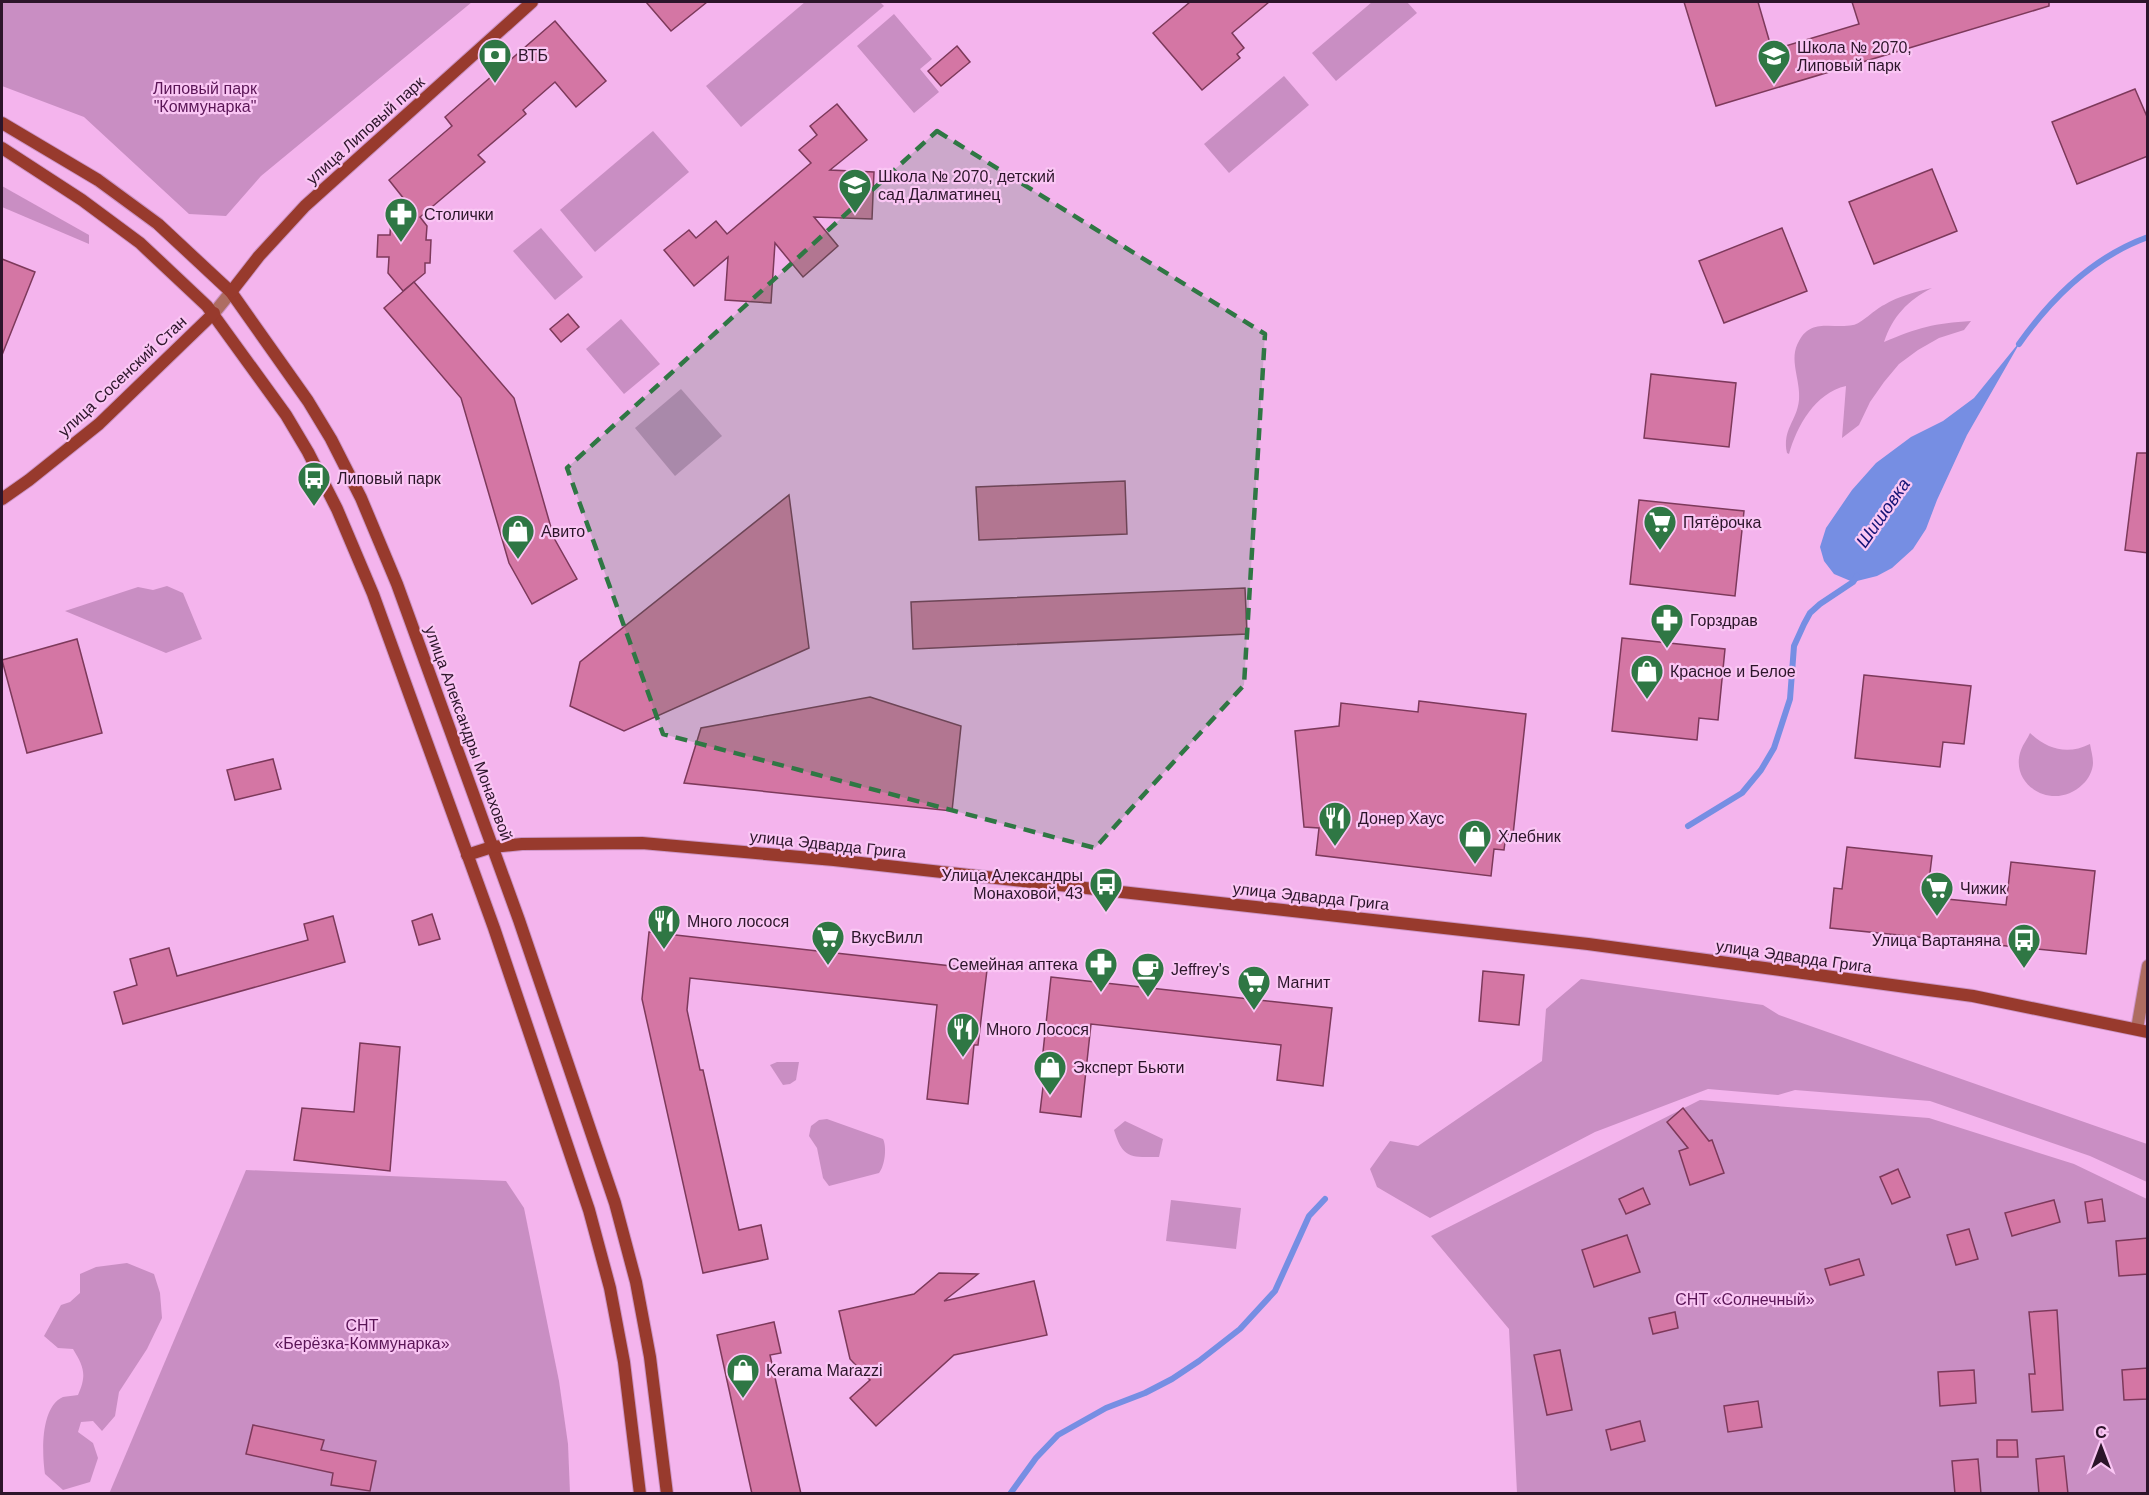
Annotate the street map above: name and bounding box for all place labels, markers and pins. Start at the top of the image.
bank icon: ВТБ [477,37,513,84]
school or university icon: Школа № 2070, Липовый парк [1756,38,1792,85]
place label: Школа № 2070, Липовый парк [1797,39,1912,74]
place label: ВТБ [518,47,548,64]
school or university icon: Школа № 2070, детский сад Далматинец [837,167,873,214]
place label: Школа № 2070, детский сад Далматинец [878,168,1055,203]
pharmacy icon: Столички [383,196,419,243]
place label: Столички [424,206,494,223]
bus stop icon: Липовый парк [296,460,332,507]
place label: Липовый парк [337,470,442,487]
supermarket icon: Пятёрочка [1642,504,1678,551]
shop icon: Авито [500,513,536,560]
place label: Пятёрочка [1683,514,1762,531]
place label: Авито [541,523,585,540]
pharmacy icon: Горздрав [1649,602,1685,649]
place label: Горздрав [1690,612,1758,629]
shop icon: Красное и Белое [1629,653,1665,700]
place label: Красное и Белое [1670,663,1796,680]
restaurant icon: Донер Хаус [1317,800,1353,847]
place label: Донер Хаус [1358,810,1444,827]
shop icon: Хлебник [1457,818,1493,865]
place label: Хлебник [1498,828,1562,845]
bus stop icon: Улица Александры Монаховой, 43 [1088,866,1124,913]
place label: Улица Александры Монаховой, 43 [942,867,1083,902]
supermarket icon: Чижик [1919,870,1955,917]
place label: Чижик [1960,880,2007,897]
restaurant icon: Много лосося [646,903,682,950]
place label: Много лосося [687,913,789,930]
supermarket icon: ВкусВилл [810,919,846,966]
bus stop icon: Улица Вартаняна [2006,922,2042,969]
place label: ВкусВилл [851,929,923,946]
place label: Улица Вартаняна [1872,932,2001,949]
pharmacy icon: Семейная аптека [1083,946,1119,993]
cafe icon: Jeffrey's [1130,951,1166,998]
place label: Семейная аптека [948,956,1078,973]
place label: Jeffrey's [1171,961,1230,978]
supermarket icon: Магнит [1236,964,1272,1011]
place label: Магнит [1277,974,1331,991]
restaurant icon: Много Лосося [945,1011,981,1058]
place label: Много Лосося [986,1021,1089,1038]
shop icon: Эксперт Бьюти [1032,1049,1068,1096]
place label: Эксперт Бьюти [1073,1059,1184,1076]
shop icon: Kerama Marazzi [725,1352,761,1399]
place label: Kerama Marazzi [766,1362,882,1379]

